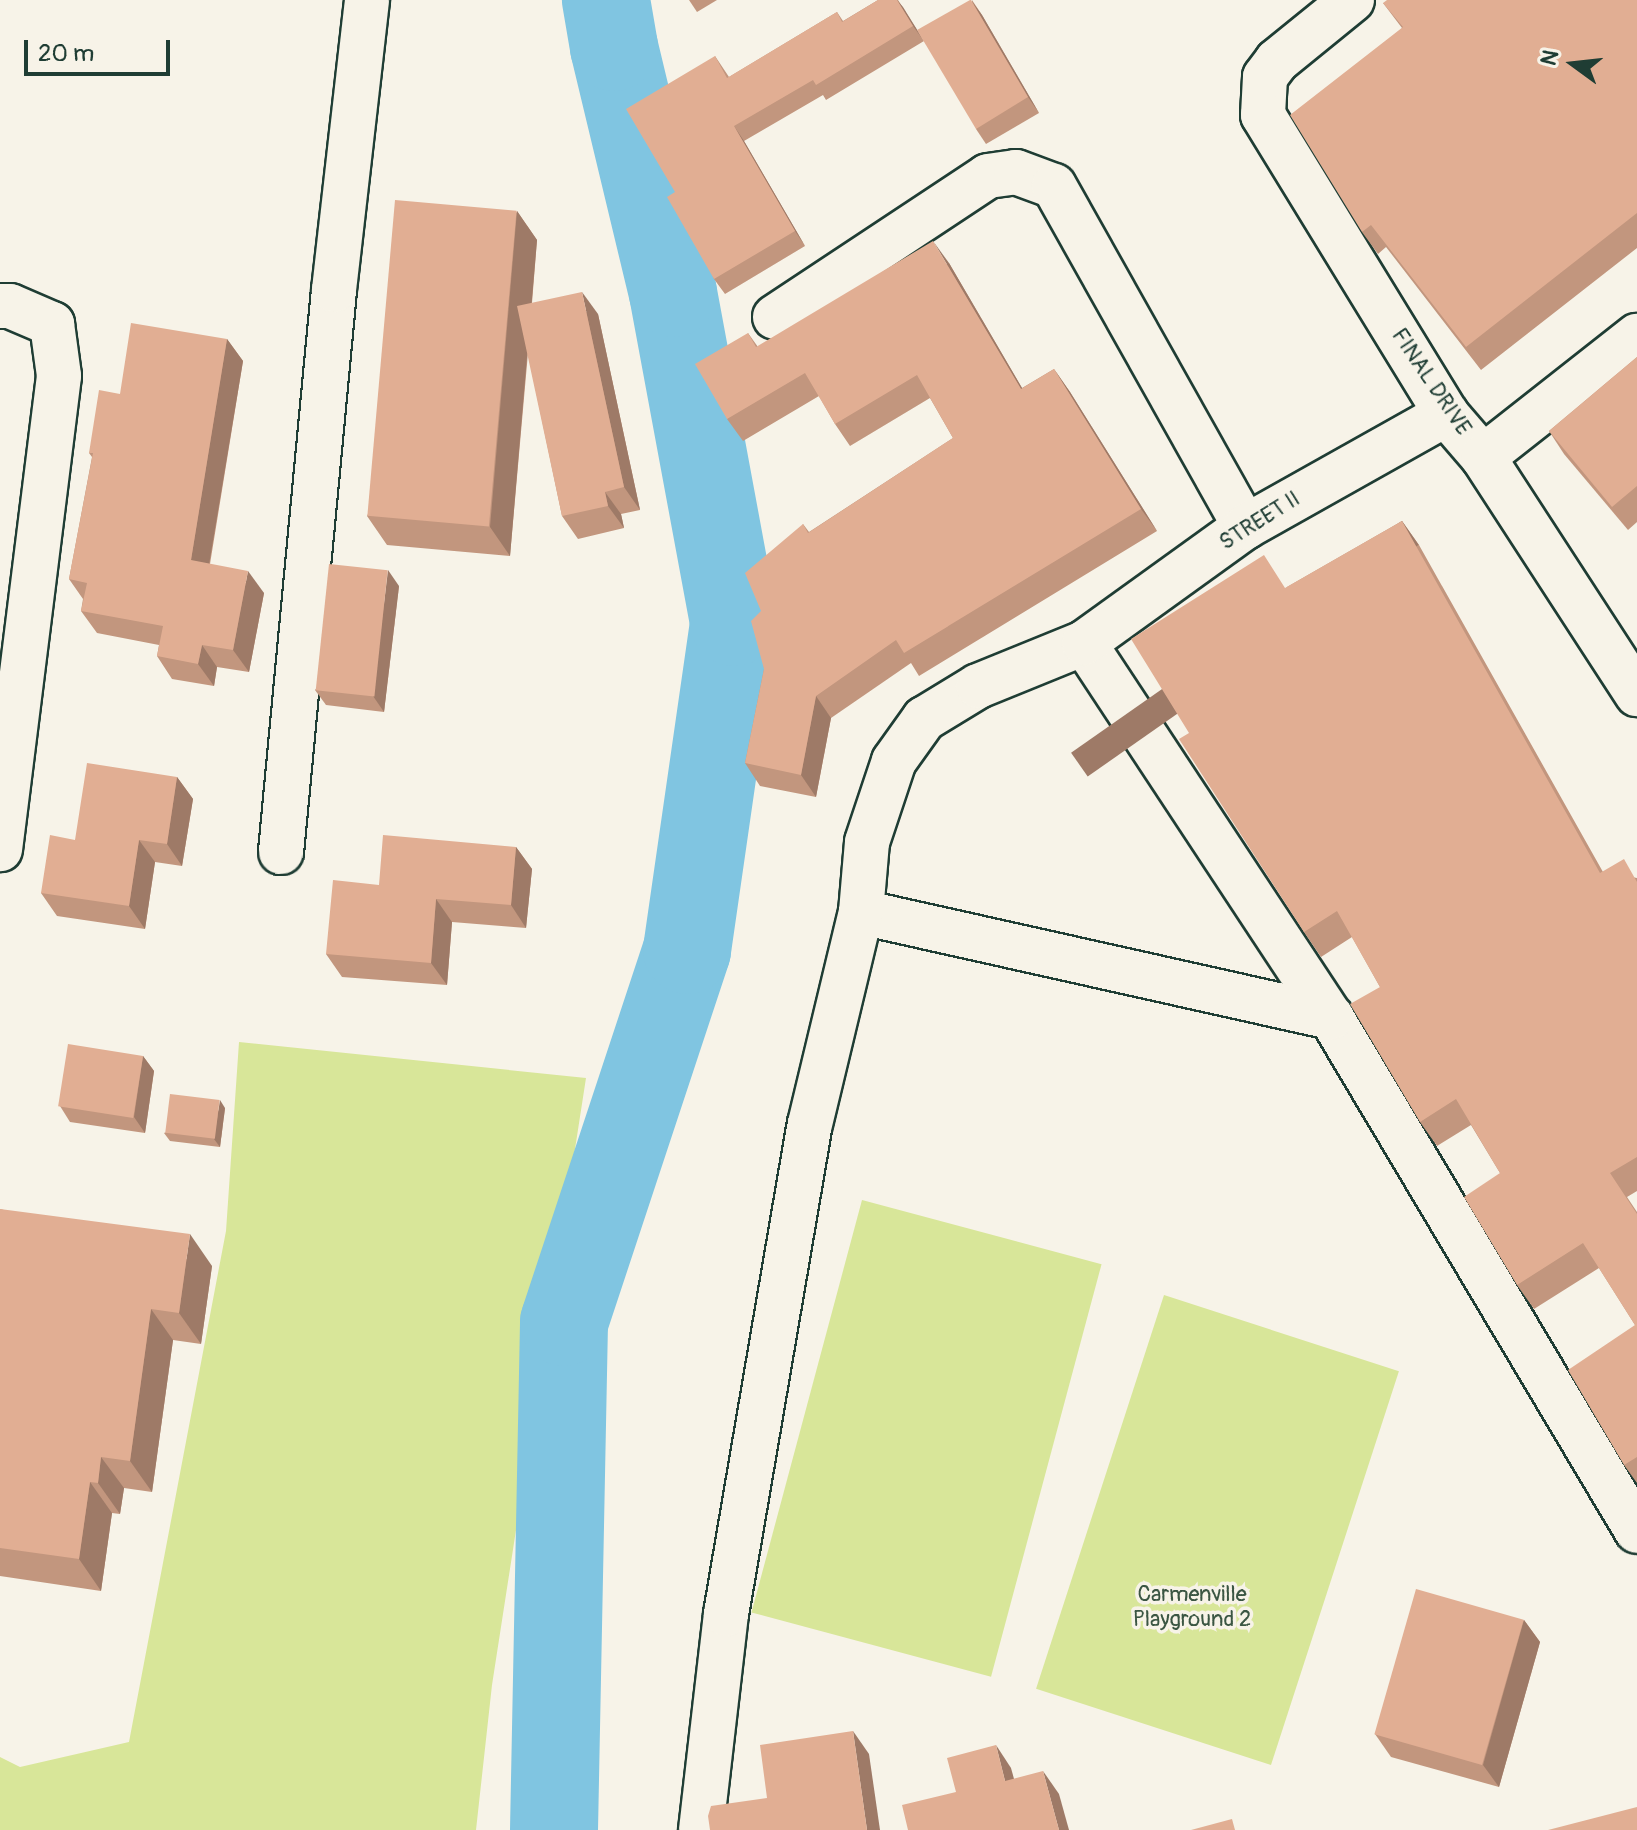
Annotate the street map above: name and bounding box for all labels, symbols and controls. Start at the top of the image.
scale bar [28,24,174,74]
north arrow [1533,24,1613,104]
text: 20 m [38,39,94,68]
text: N [1534,47,1565,69]
street label: FINAL DRIVE [1386,324,1476,440]
street label: STREET II [1215,486,1305,556]
park label: Carmenville Playground 2 [1133,1581,1251,1632]

